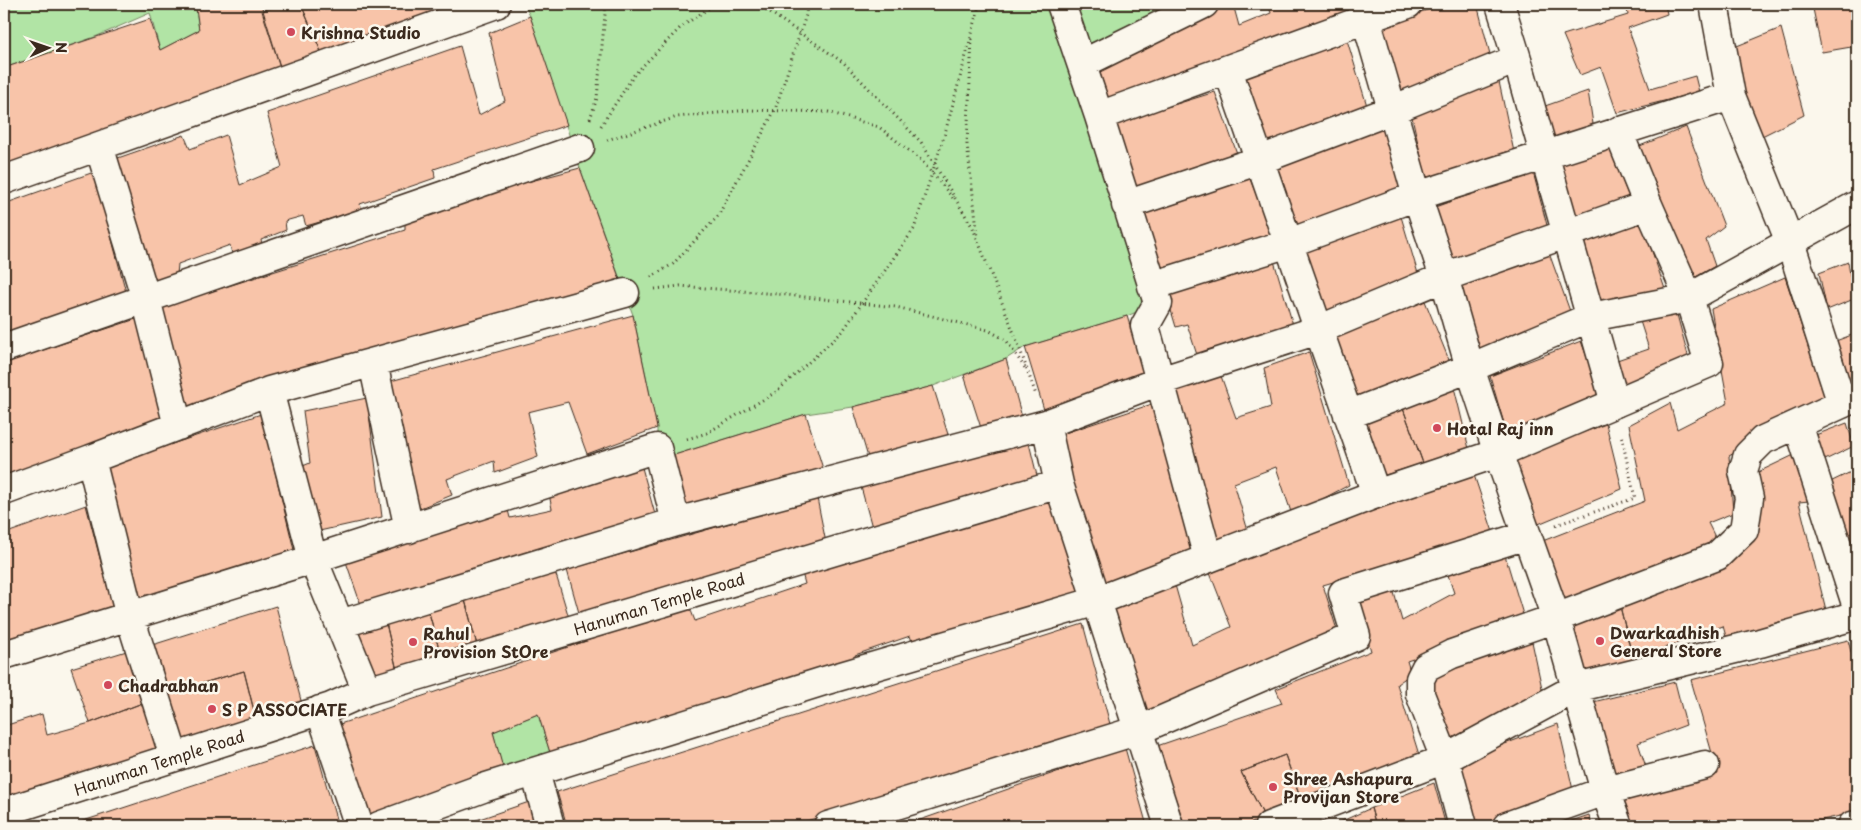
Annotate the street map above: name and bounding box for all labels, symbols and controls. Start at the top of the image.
place label: Krishna Studio [301,20,421,44]
north arrow [22,22,72,72]
marker: Krishna Studio [285,26,297,38]
text: N [51,42,72,53]
place label: Hotal Raj inn [1447,416,1554,440]
marker: Hotal Raj inn [1431,422,1443,434]
street label: Hanuman Temple Road [570,566,748,640]
place label: Dwarkadhish General Store [1610,620,1722,662]
place label: Rahul Provision StOre [423,621,549,663]
marker: Dwarkadhish General Store [1594,635,1606,647]
marker: Rahul Provision StOre [407,636,419,648]
place label: Chadrabhan [118,673,219,697]
marker: Chadrabhan [102,679,114,691]
place label: S P ASSOCIATE [222,697,347,721]
marker: S P ASSOCIATE [206,703,218,715]
street label: Hanuman Temple Road [71,723,247,801]
place label: Shree Ashapura Provijan Store [1283,766,1413,808]
marker: Shree Ashapura Provijan Store [1267,781,1279,793]

